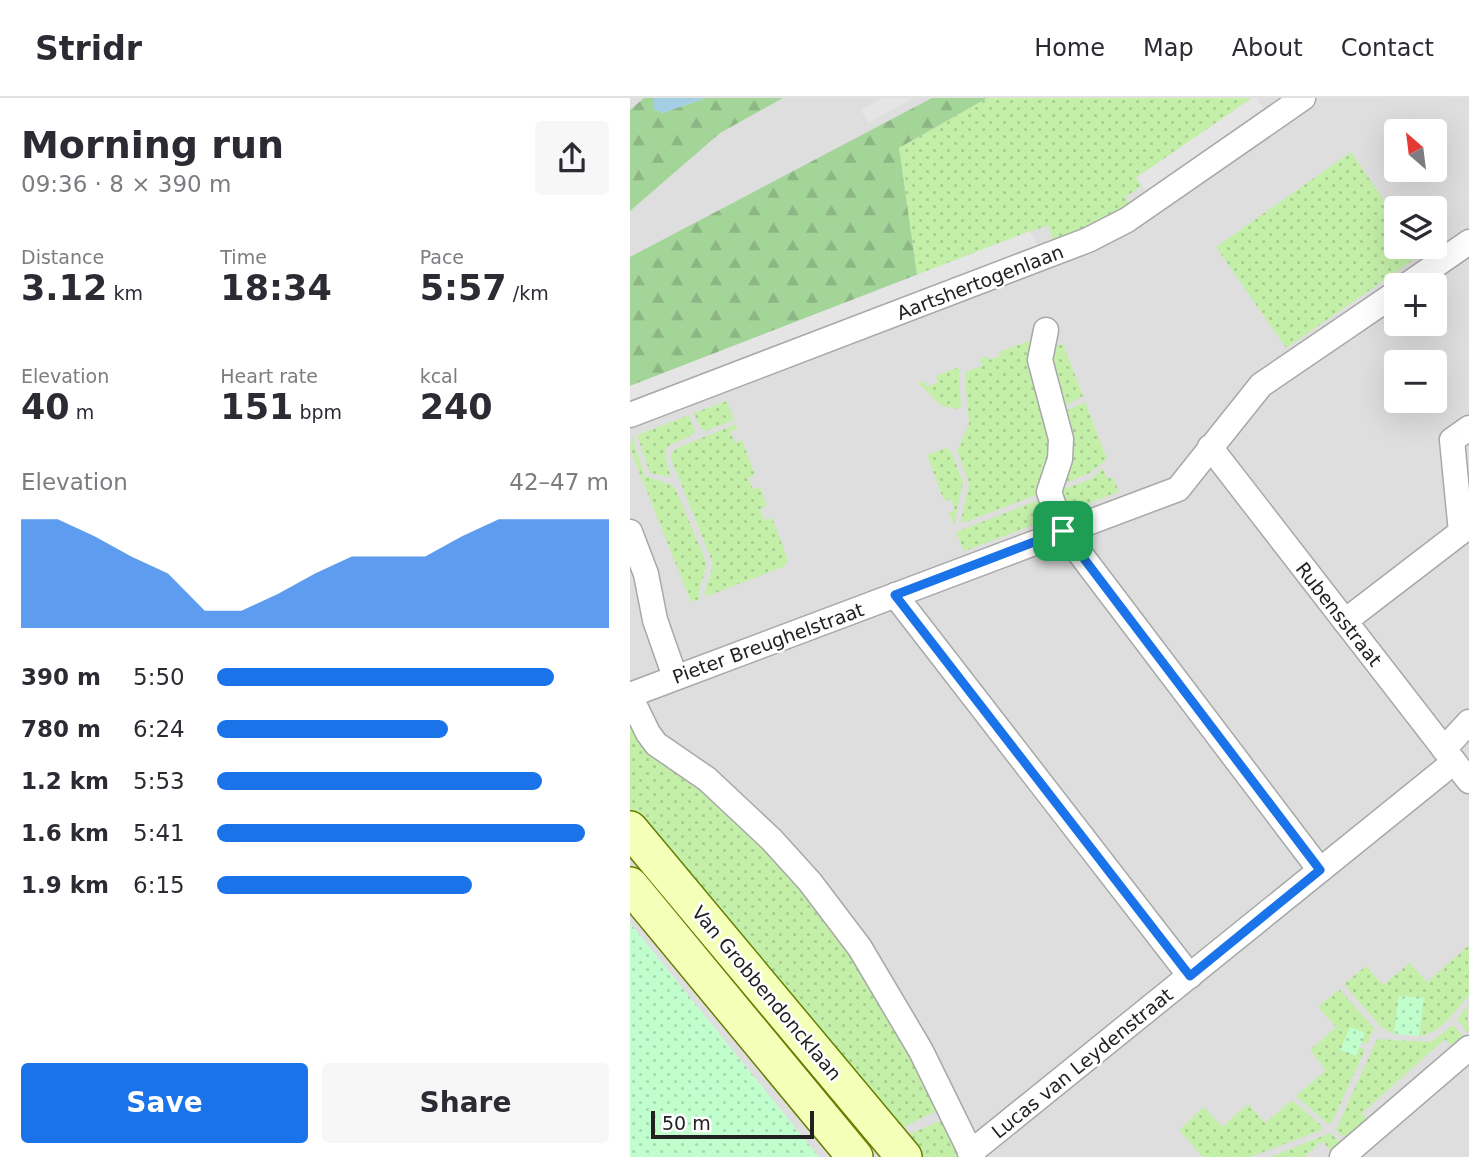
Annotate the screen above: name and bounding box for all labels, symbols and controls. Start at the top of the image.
text: Stridr [35,29,142,68]
text: Home [1034,34,1105,62]
text: Map [1143,34,1194,62]
text: About [1232,34,1303,62]
text: Contact [1341,34,1434,62]
north arrow [1384,119,1447,182]
map controls [1384,119,1447,413]
button: share [535,121,609,195]
text: Morning run [21,123,284,167]
text: 09:36 · 8 × 390 m [21,171,231,197]
button: layers [1384,196,1447,259]
street label: Aartshertogenlaan [894,240,1066,324]
text: Distance [21,246,104,268]
text: Time [220,246,267,268]
text: Pace [420,246,464,268]
text: 3.12 [21,268,107,308]
text: 18:34 [220,268,332,308]
text: 5:57 [420,268,507,308]
button: + [1384,273,1447,336]
text: km [107,282,143,304]
text: /km [507,282,549,304]
button: − [1384,350,1447,413]
text: Elevation [21,365,109,387]
text: Heart rate [220,365,318,387]
text: kcal [420,365,458,387]
text: 40 [21,387,70,427]
text: 151 [220,387,293,427]
text: 240 [420,387,493,427]
text: m [70,401,94,423]
text: bpm [293,401,342,423]
text: Elevation [21,469,128,495]
text: 42–47 m [509,469,609,495]
pin [1033,501,1093,561]
icon: arrive [1044,512,1082,550]
street label: Rubensstraat [1292,558,1386,670]
street label: Pieter Breughelstraat [669,598,867,688]
text: 390 m [21,664,101,690]
text: 5:50 [133,664,185,690]
text: 780 m [21,716,101,742]
text: 6:24 [133,716,185,742]
text: 1.2 km [21,768,109,794]
text: 5:53 [133,768,185,794]
text: 1.6 km [21,820,109,846]
text: 5:41 [133,820,185,846]
text: 1.9 km [21,872,109,898]
text: 6:15 [133,872,185,898]
street label: Van Grobbendoncklaan [688,901,846,1085]
street label: Lucas van Leydenstraat [987,983,1177,1143]
button: Save [21,1063,308,1143]
button: Share [322,1063,609,1143]
scale bar [651,1108,814,1140]
text: 50 m [662,1112,711,1134]

